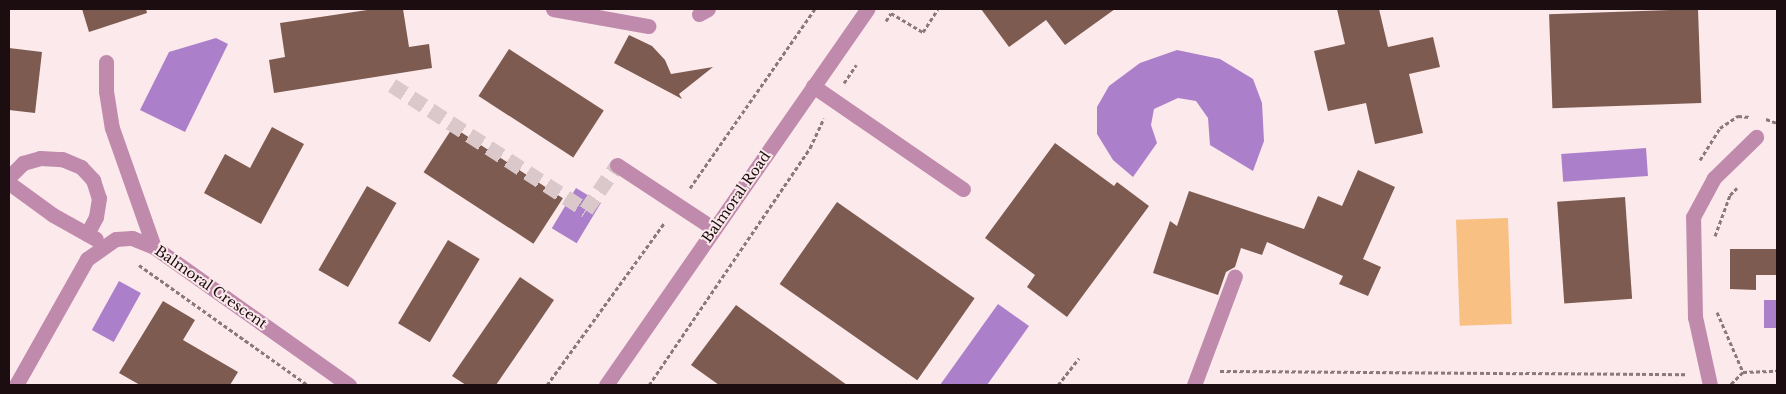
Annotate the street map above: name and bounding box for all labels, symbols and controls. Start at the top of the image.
street label: Balmoral Road [698,148,774,246]
street label: Balmoral Crescent [152,242,270,332]

